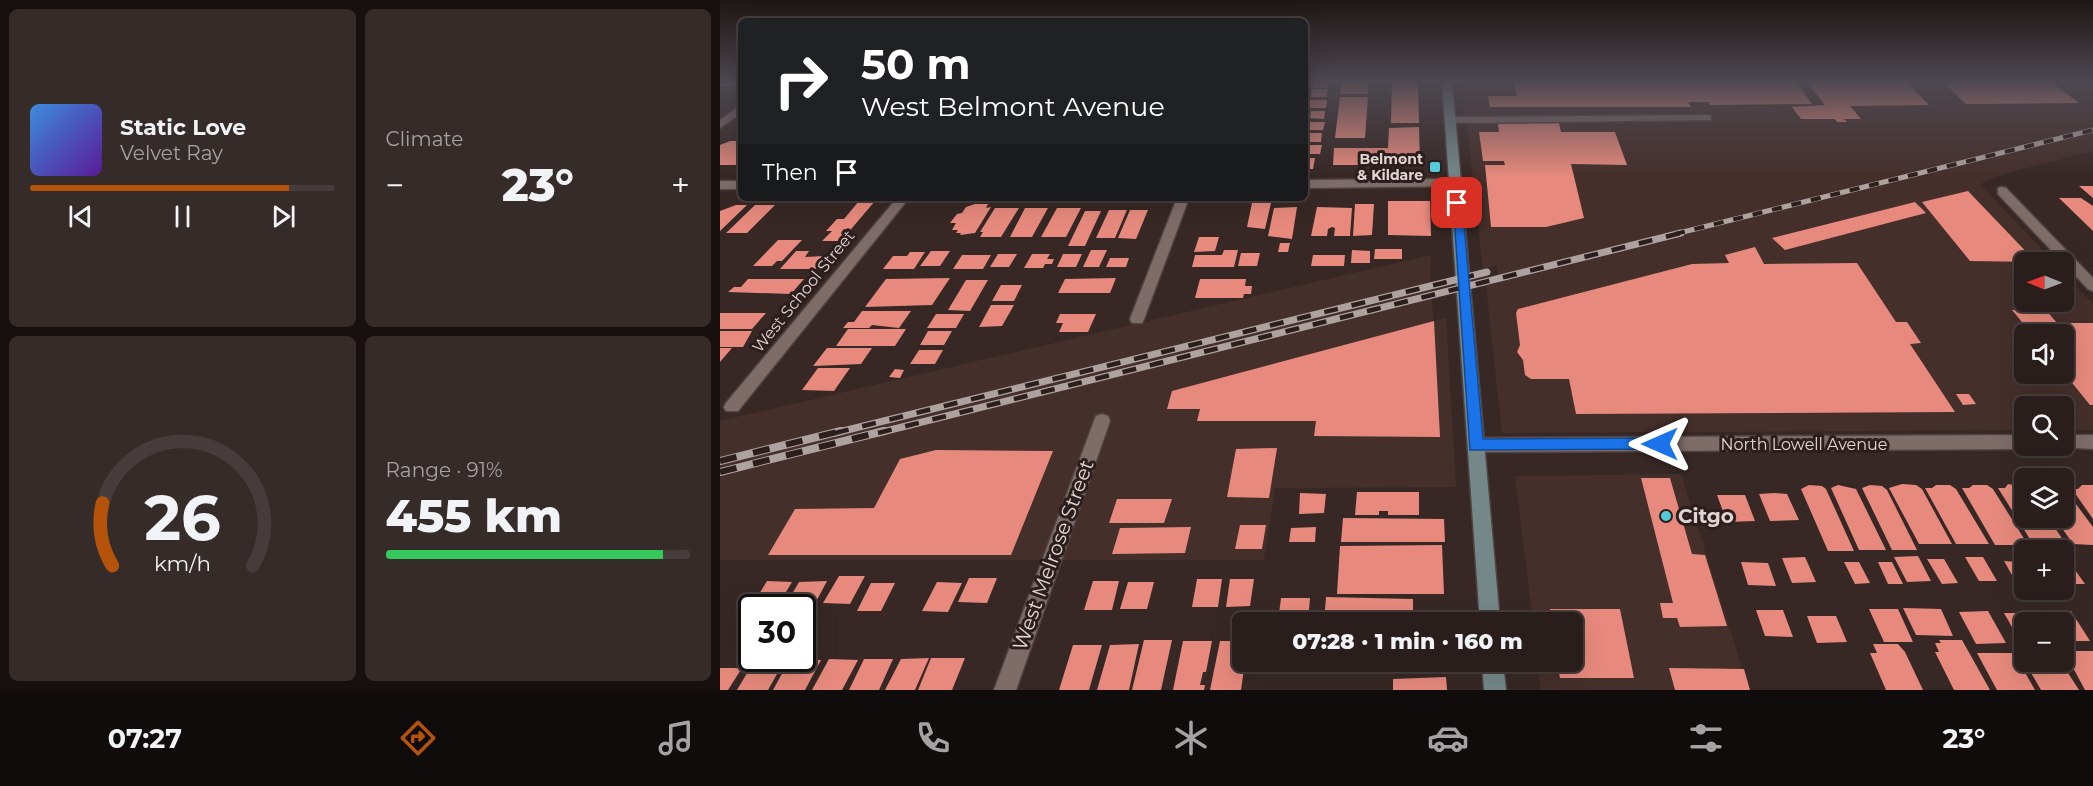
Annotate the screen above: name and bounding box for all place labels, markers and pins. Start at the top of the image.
place label: Belmont & Kildare [1357,150,1423,184]
marker: Belmont & Kildare [1428,160,1442,174]
pin [1431,177,1482,228]
place label: Citgo [1678,504,1734,528]
marker: Citgo [1659,509,1673,523]

